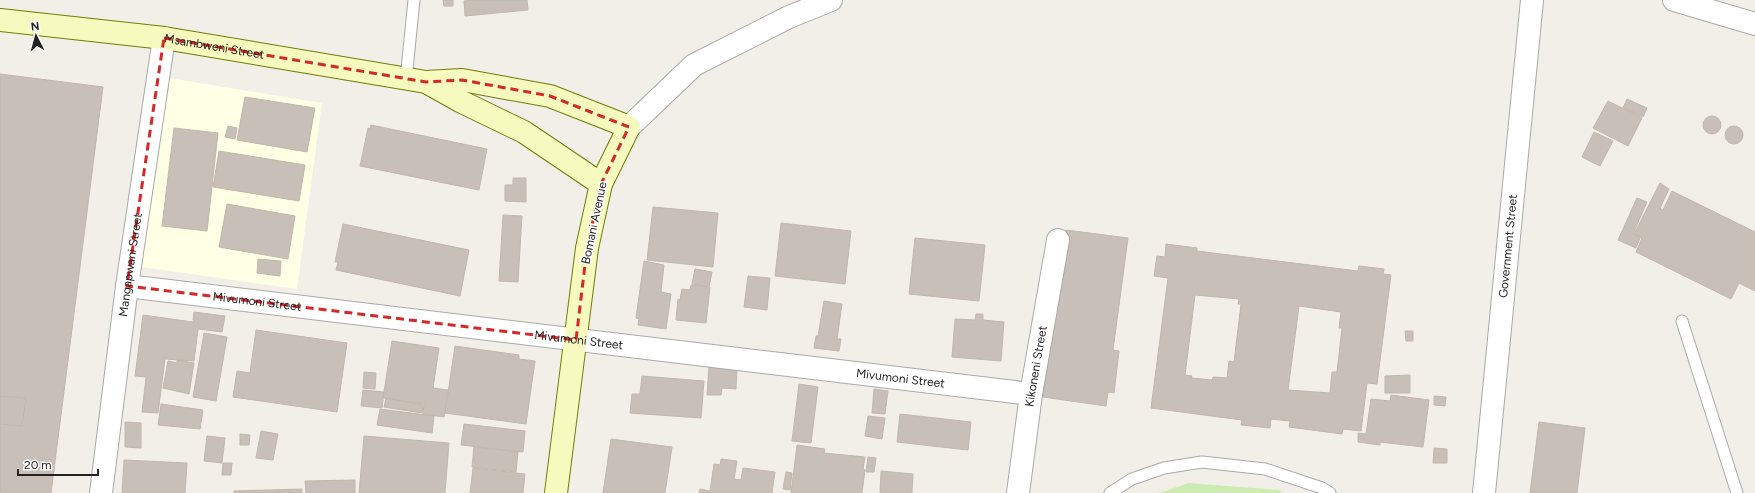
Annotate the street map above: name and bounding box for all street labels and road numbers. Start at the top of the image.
street label: Msambweni Street [163,31,266,62]
street label: Bomani Avenue [578,180,610,265]
street label: Government Street [1496,193,1520,299]
street label: Mangapwani Street [116,212,145,318]
street label: Mivumoni Street [212,289,303,314]
street label: Kikoneni Street [1022,324,1050,408]
street label: Mivumoni Street [534,328,624,352]
street label: Mivumoni Street [855,366,946,391]

